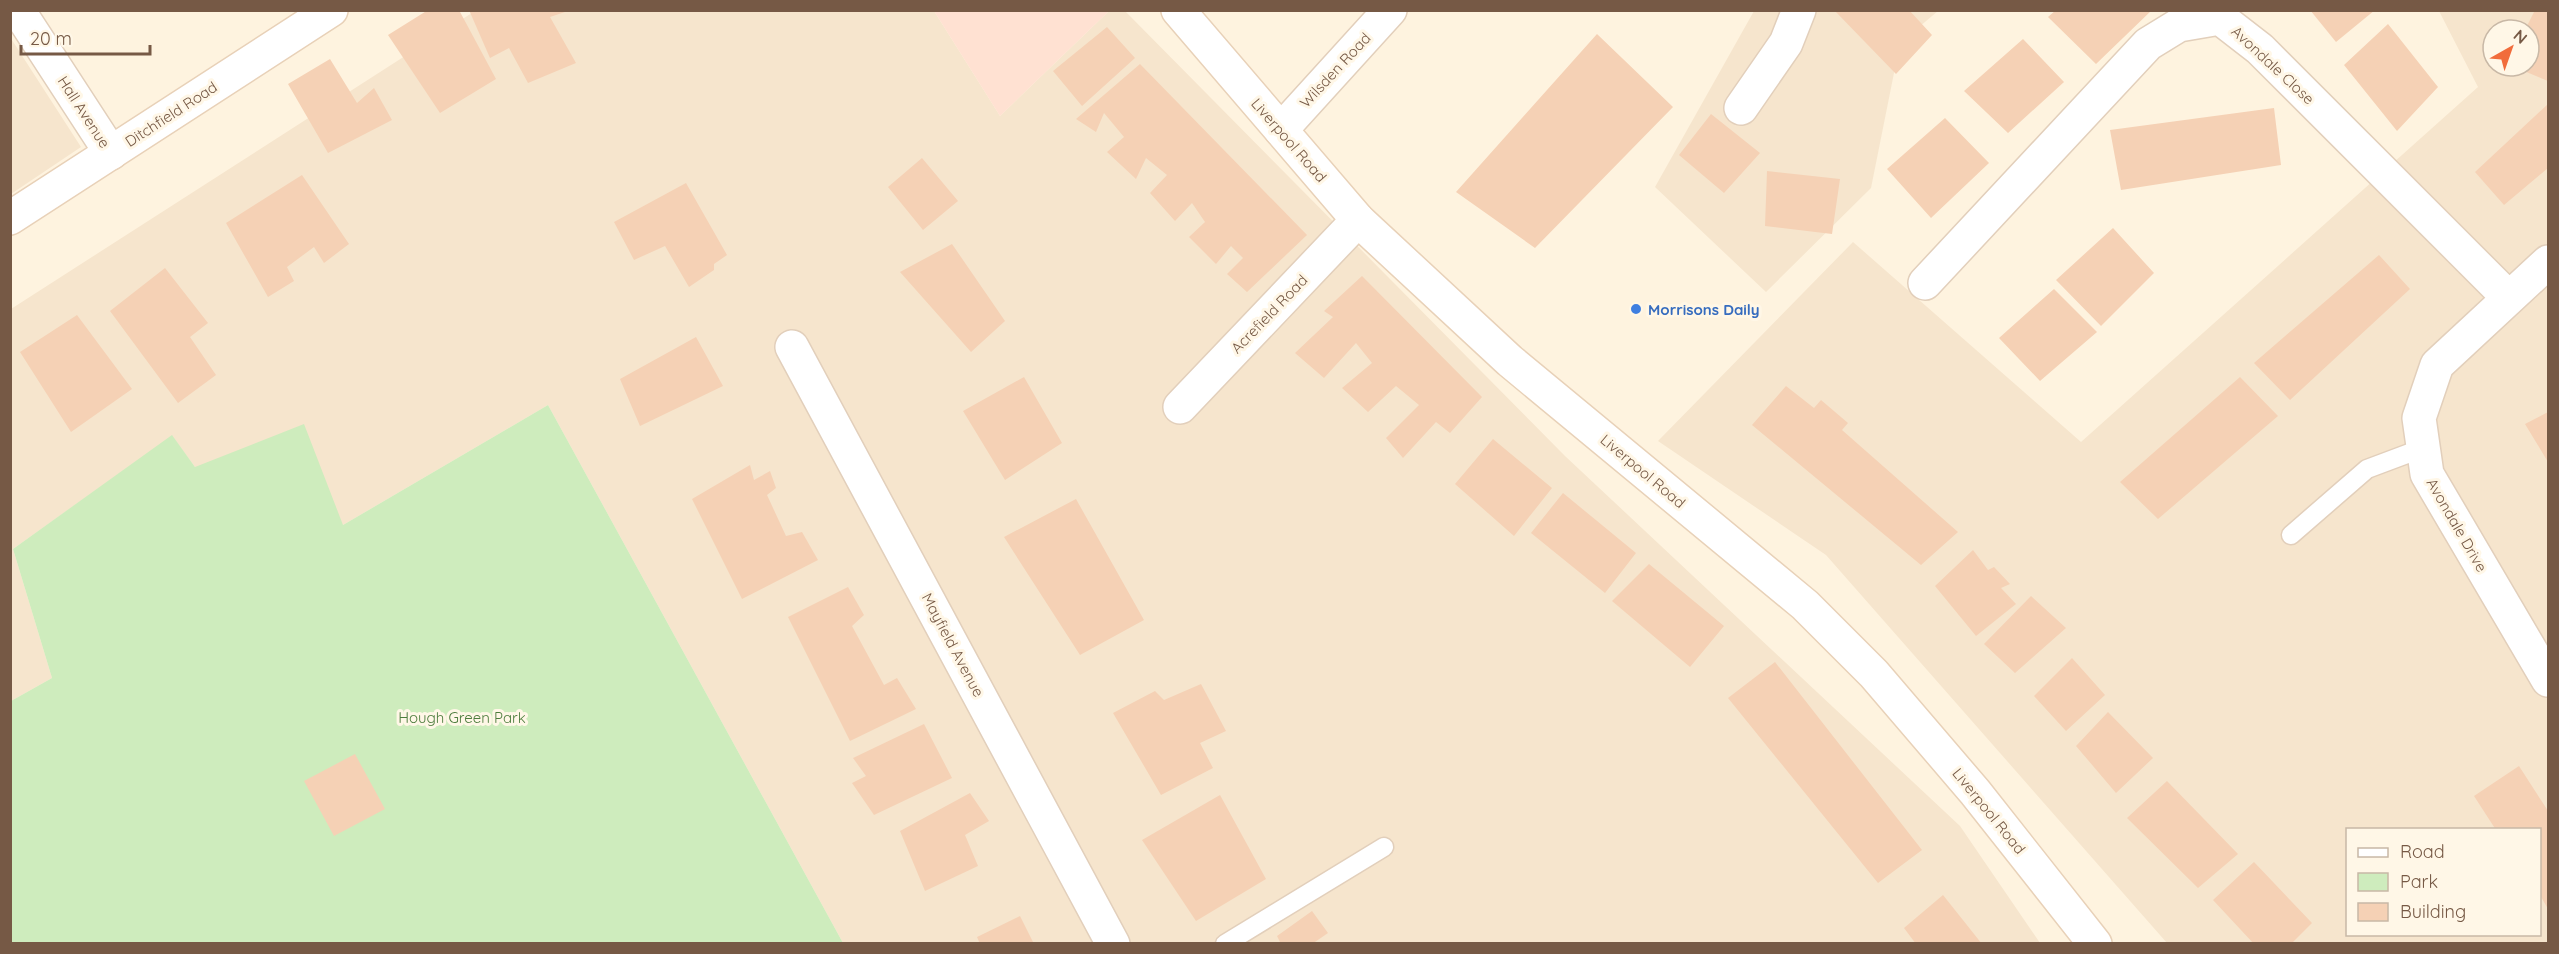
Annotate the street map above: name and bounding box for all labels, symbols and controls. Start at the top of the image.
scale bar [21,18,150,56]
north arrow [2481,18,2541,78]
street label: Avondale Close [2228,22,2318,108]
text: N [2510,25,2532,48]
text: 20 m [30,27,72,50]
street label: Wilsden Road [1295,29,1375,111]
street label: Hall Avenue [54,72,114,152]
street label: Ditchfield Road [121,77,221,151]
street label: Liverpool Road [1247,94,1331,186]
street label: Acrefield Road [1227,271,1311,357]
place label: Morrisons Daily [1648,300,1759,319]
marker: Morrisons Daily [1629,302,1643,316]
street label: Liverpool Road [1597,430,1689,512]
street label: Avondale Drive [2423,475,2491,575]
street label: Mayfield Avenue [918,590,988,700]
park label: Hough Green Park [398,708,526,727]
street label: Liverpool Road [1948,764,2030,858]
legend [2346,828,2541,936]
text: Road [2400,840,2445,863]
text: Park [2400,870,2438,893]
text: Building [2400,900,2466,923]

